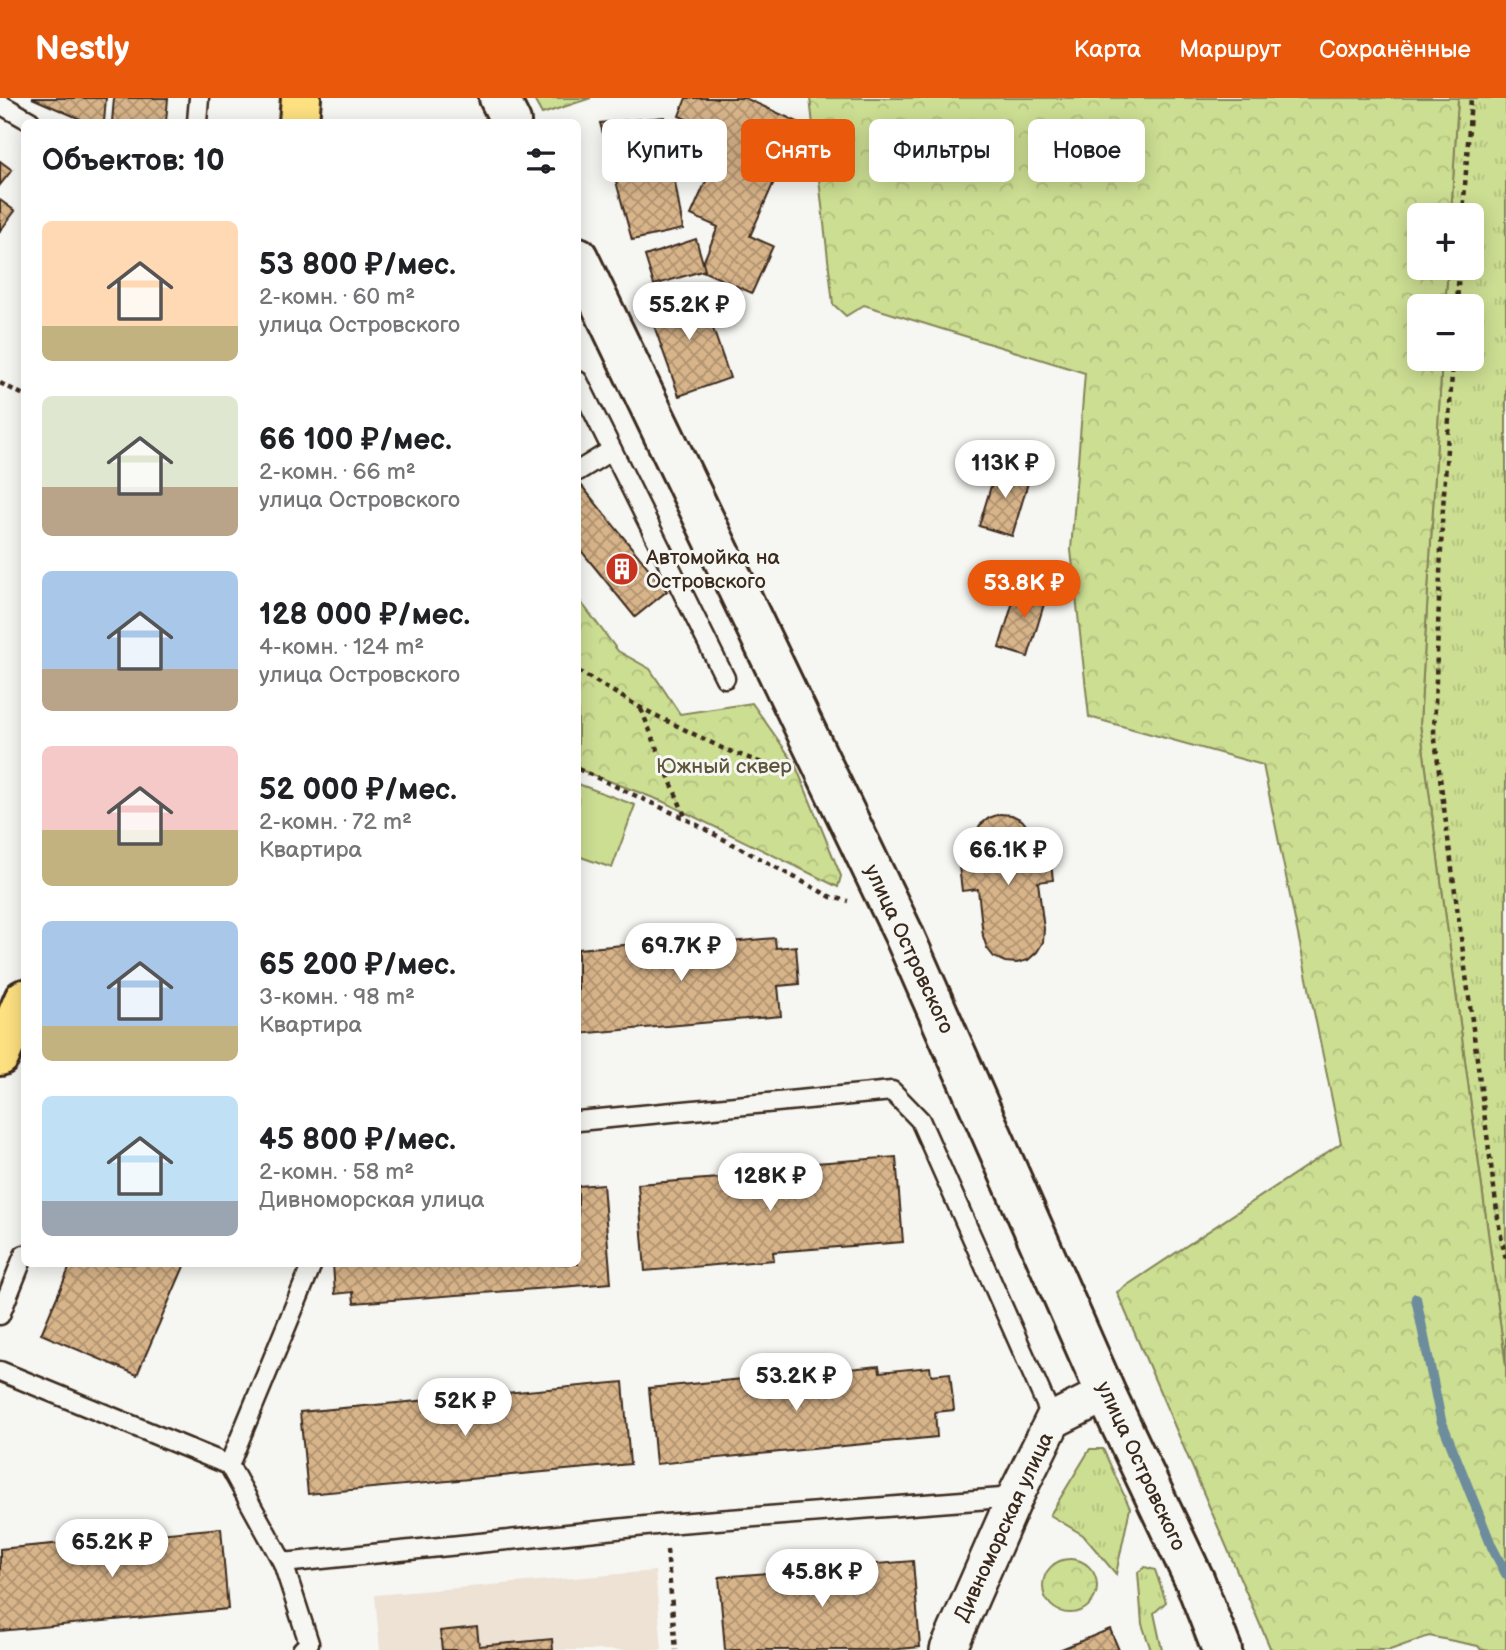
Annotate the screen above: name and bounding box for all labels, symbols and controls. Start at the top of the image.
text: Nestly [35,29,129,69]
text: Карта [1074,35,1141,64]
text: Маршрут [1179,35,1281,64]
text: Сохранённые [1319,35,1471,64]
chip: Купить [602,119,727,182]
chip: Снять [741,119,855,182]
chip: Фильтры [869,119,1014,182]
chip: Новое [1028,119,1145,182]
icon: filters [522,142,560,180]
text: Объектов: 10 [42,143,225,179]
map controls [1407,203,1484,371]
button: + [1407,203,1484,280]
text: 53 800 ₽/мес. [259,247,456,283]
icon: home [98,249,182,333]
pin: 55.2K ₽ [624,282,754,342]
text: 2-комн. · 60 m² [259,283,415,311]
text: 55.2K ₽ [649,291,729,319]
button: − [1407,294,1484,371]
text: улица Островского [259,311,460,339]
text: 66 100 ₽/мес. [259,422,452,458]
icon: home [98,424,182,508]
pin: 113K ₽ [948,440,1062,500]
text: 113K ₽ [971,449,1039,477]
text: 2-комн. · 66 m² [259,458,416,486]
text: улица Островского [259,486,460,514]
place label: Автомойка на Островского [645,545,781,594]
building icon: Автомойка на Островского [603,550,641,588]
pin: 53.8K ₽ [959,560,1089,620]
text: 53.8K ₽ [984,569,1064,597]
text: 128 000 ₽/мес. [259,597,470,633]
icon: home [98,599,182,683]
text: 4-комн. · 124 m² [259,633,424,661]
text: улица Островского [259,661,460,689]
park label: Южный сквер [656,754,792,779]
text: 52 000 ₽/мес. [259,772,457,808]
icon: home [98,774,182,858]
text: 2-комн. · 72 m² [259,808,412,836]
pin: 66.1K ₽ [943,828,1073,887]
text: Квартира [259,836,362,864]
text: 66.1K ₽ [969,836,1047,864]
street label: улица Островского [859,861,959,1037]
pin: 69.7K ₽ [616,924,746,983]
text: 69.7K ₽ [641,932,721,960]
text: 65 200 ₽/мес. [259,947,456,983]
icon: home [98,949,182,1033]
text: 3-комн. · 98 m² [259,983,415,1011]
text: Квартира [259,1011,362,1039]
text: 45 800 ₽/мес. [259,1122,456,1158]
icon: home [98,1124,182,1208]
pin: 128K ₽ [713,1154,827,1213]
text: 2-комн. · 58 m² [259,1158,414,1186]
text: 128K ₽ [734,1162,806,1190]
text: Дивноморская улица [259,1186,485,1214]
pin: 53.2K ₽ [731,1354,861,1413]
text: 53.2K ₽ [756,1362,836,1390]
pin: 52K ₽ [416,1378,514,1438]
street label: улица Островского [1091,1378,1191,1554]
text: 52K ₽ [434,1387,496,1415]
street label: Дивноморская улица [949,1428,1059,1626]
pin: 65.2K ₽ [47,1520,177,1579]
text: 65.2K ₽ [71,1528,153,1556]
pin: 45.8K ₽ [757,1550,887,1609]
text: 45.8K ₽ [782,1558,862,1586]

